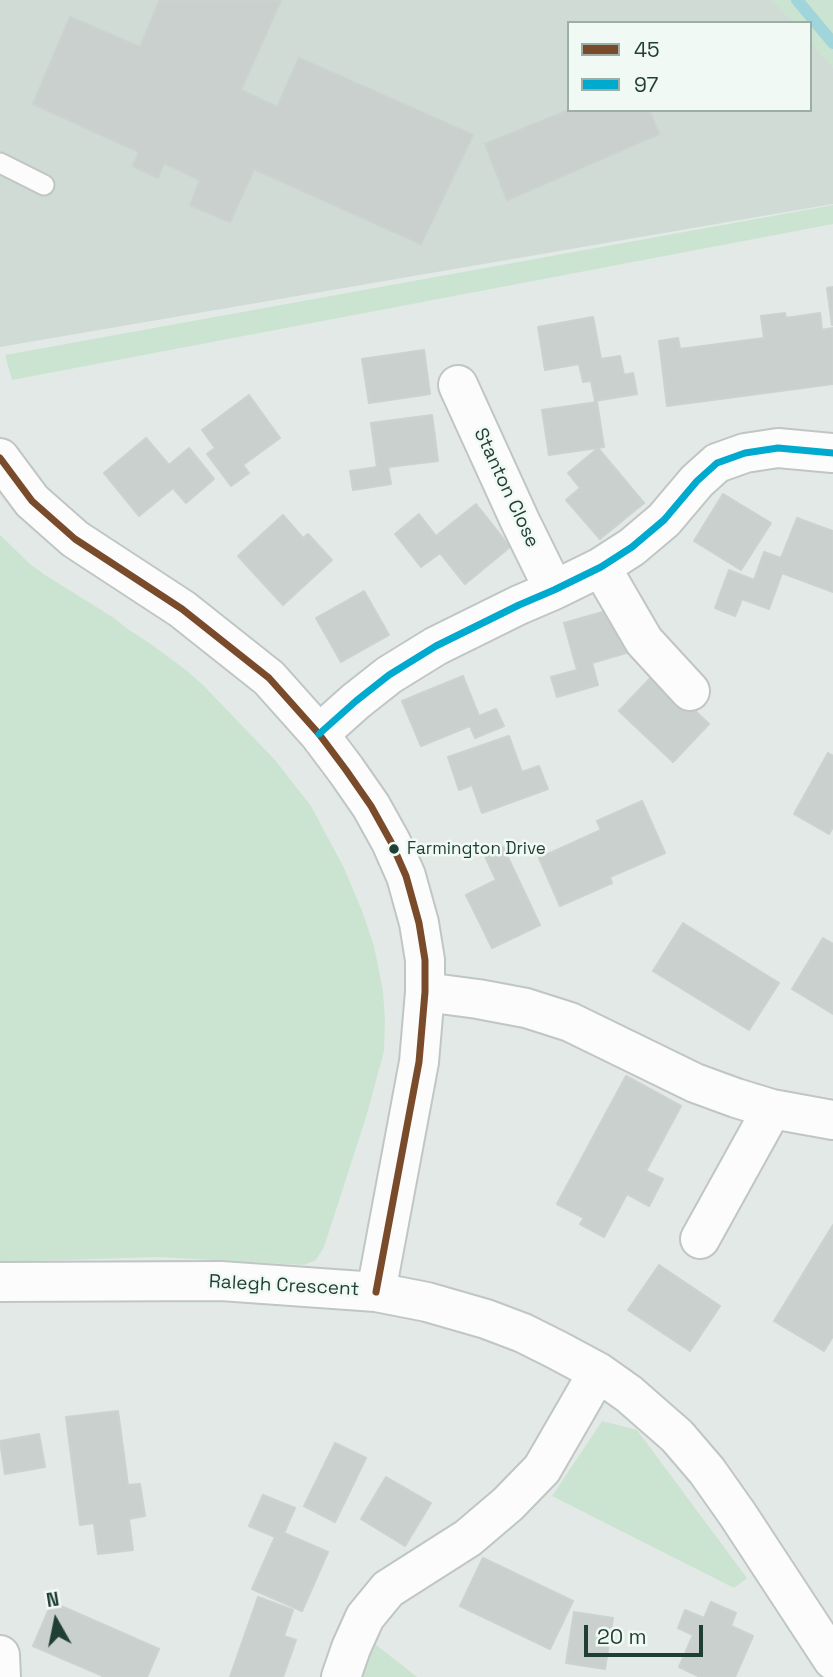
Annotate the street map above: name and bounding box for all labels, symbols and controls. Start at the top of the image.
legend [567,21,812,112]
text: 45 [634,36,660,63]
text: 97 [634,71,658,98]
street label: Stanton Close [468,425,544,551]
place label: Farmington Drive [407,839,546,859]
marker: Farmington Drive [387,842,401,856]
street label: Ralegh Crescent [208,1271,360,1301]
north arrow [21,1586,91,1656]
text: N [44,1586,61,1613]
scale bar [588,1610,707,1654]
text: 20 m [597,1623,647,1650]

